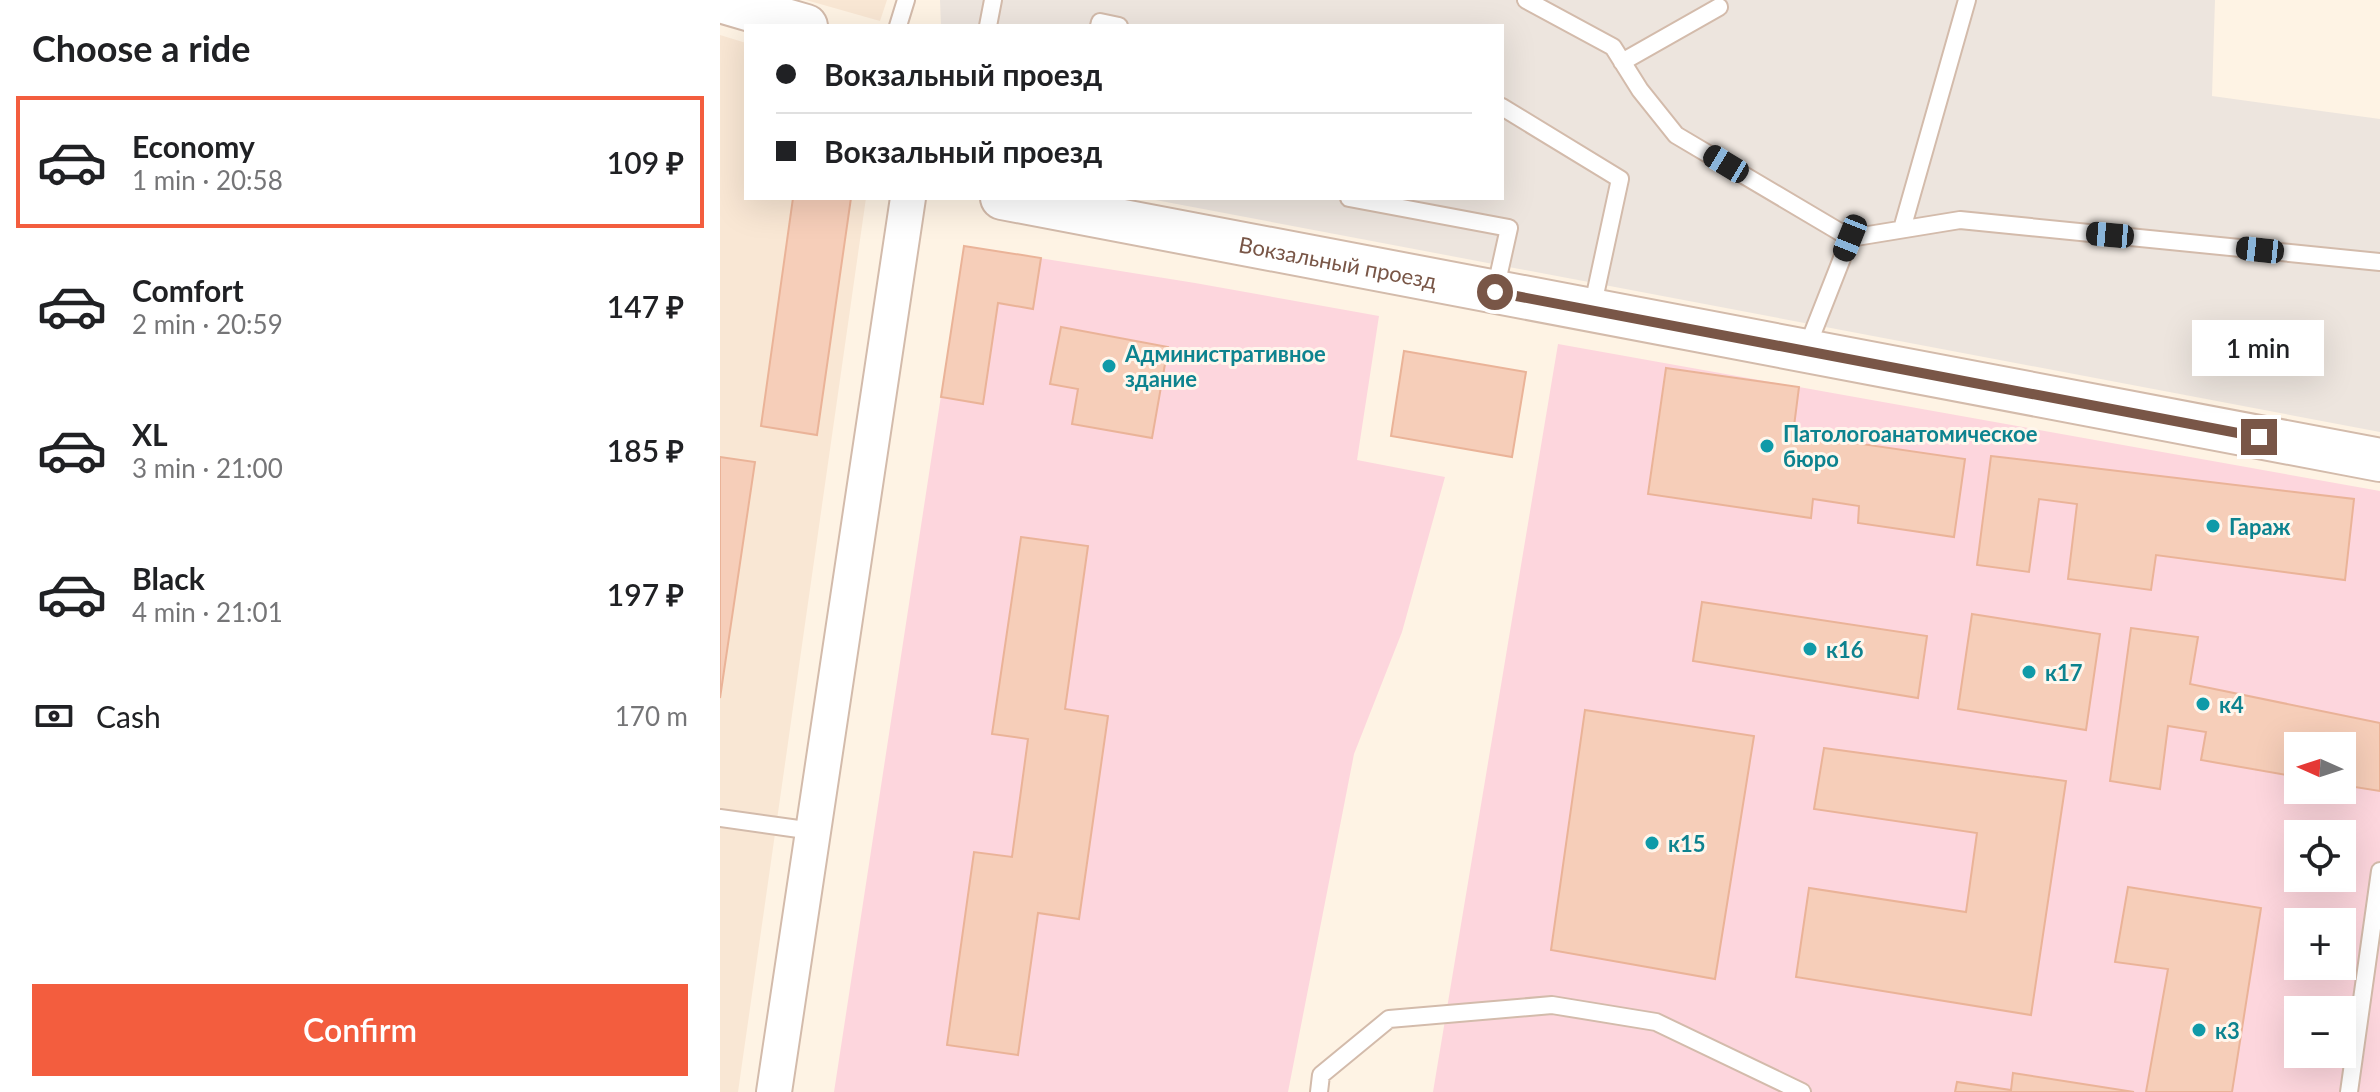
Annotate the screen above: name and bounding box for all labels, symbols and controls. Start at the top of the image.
text: Choose a ride [32,26,251,70]
text: Вокзальный проезд [824,56,1102,92]
icon: car [36,126,108,198]
text: Economy [132,128,255,164]
text: Вокзальный проезд [824,133,1102,169]
car [1699,141,1753,187]
text: 109 ₽ [607,144,684,180]
text: 1 min · 20:58 [132,164,283,196]
car [1830,211,1870,265]
car [2085,221,2135,249]
street label: Вокзальный проезд [1237,230,1440,294]
car [2235,236,2285,264]
icon: car [36,270,108,342]
text: Comfort [132,272,244,308]
route start [1477,274,1513,310]
text: 147 ₽ [607,288,684,324]
text: 2 min · 20:59 [132,308,283,340]
callout: 1 min [2193,321,2325,377]
text: 1 min [2226,332,2290,364]
place label: Административное здание [1124,340,1326,392]
marker: Административное здание [1100,357,1118,375]
icon: car [36,414,108,486]
text: XL [132,416,168,452]
route end [2241,419,2277,455]
place label: Патологоанатомическое бюро [1783,420,2038,472]
text: 185 ₽ [607,432,684,468]
marker: Патологоанатомическое бюро [1758,437,1776,455]
text: 3 min · 21:00 [132,452,283,484]
place label: Гараж [2229,513,2291,540]
marker: Гараж [2204,517,2222,535]
icon: car [36,558,108,630]
text: Black [132,560,205,596]
text: 197 ₽ [607,576,684,612]
text: 4 min · 21:01 [132,596,283,628]
place label: к16 [1826,636,1864,663]
marker: к16 [1801,640,1819,658]
place label: к17 [2045,659,2083,686]
marker: к17 [2020,663,2038,681]
place label: к4 [2219,691,2244,718]
icon: cash [32,694,76,738]
marker: к4 [2194,695,2212,713]
text: Cash [96,698,161,734]
text: 170 m [615,700,688,732]
north arrow [2284,732,2356,804]
map controls [2284,732,2356,1068]
button: locate [2284,820,2356,892]
place label: к15 [1668,830,1705,857]
marker: к15 [1643,834,1661,852]
button: + [2284,908,2356,980]
button: Confirm [32,984,688,1076]
button: − [2284,996,2356,1068]
place label: к3 [2215,1017,2240,1044]
marker: к3 [2190,1021,2208,1039]

